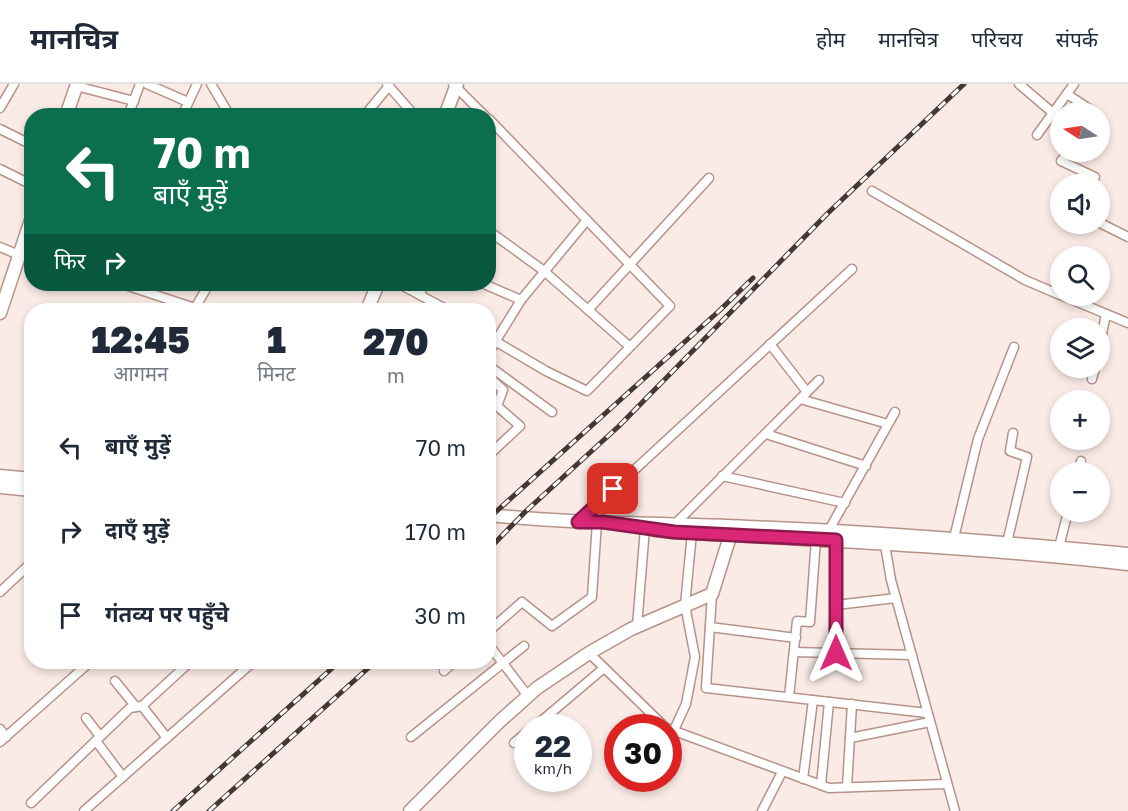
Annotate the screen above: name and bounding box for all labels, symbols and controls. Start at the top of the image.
text: मानचित्र [30,22,118,55]
text: होम [816,26,845,52]
text: मानचित्र [878,26,938,52]
text: परिचय [971,26,1023,52]
text: संपर्क [1056,26,1098,52]
north arrow [1050,102,1110,162]
map controls [1050,102,1110,522]
text: 70 m [153,127,250,177]
icon: left [54,132,132,210]
button: sound [1050,174,1110,234]
text: बाएँ मुड़ें [153,178,228,210]
icon: right [98,246,131,279]
button: search [1050,246,1110,306]
text: फिर [54,247,86,274]
text: 12:45 [91,318,190,361]
text: 1 [267,318,286,361]
button: layers [1050,318,1110,378]
text: 270 [363,320,429,363]
text: आगमन [113,361,168,385]
text: मिनट [257,361,296,385]
text: m [387,363,405,387]
button: + [1050,390,1110,450]
icon: left [54,431,87,464]
text: बाएँ मुड़ें [105,432,171,459]
text: 70 m [416,434,466,461]
button: − [1050,462,1110,522]
pin [587,463,638,514]
icon: arrive [596,472,629,505]
icon: right [54,515,87,548]
text: दाएँ मुड़ें [105,516,170,543]
text: 170 m [405,518,466,545]
icon: arrive [54,599,87,632]
text: गंतव्य पर पहुँचे [105,600,229,627]
text: 30 m [415,602,466,629]
position arrow [804,621,868,685]
speed limit sign: 30 [604,714,682,792]
text: 22 [535,728,571,764]
text: km/h [534,759,572,777]

